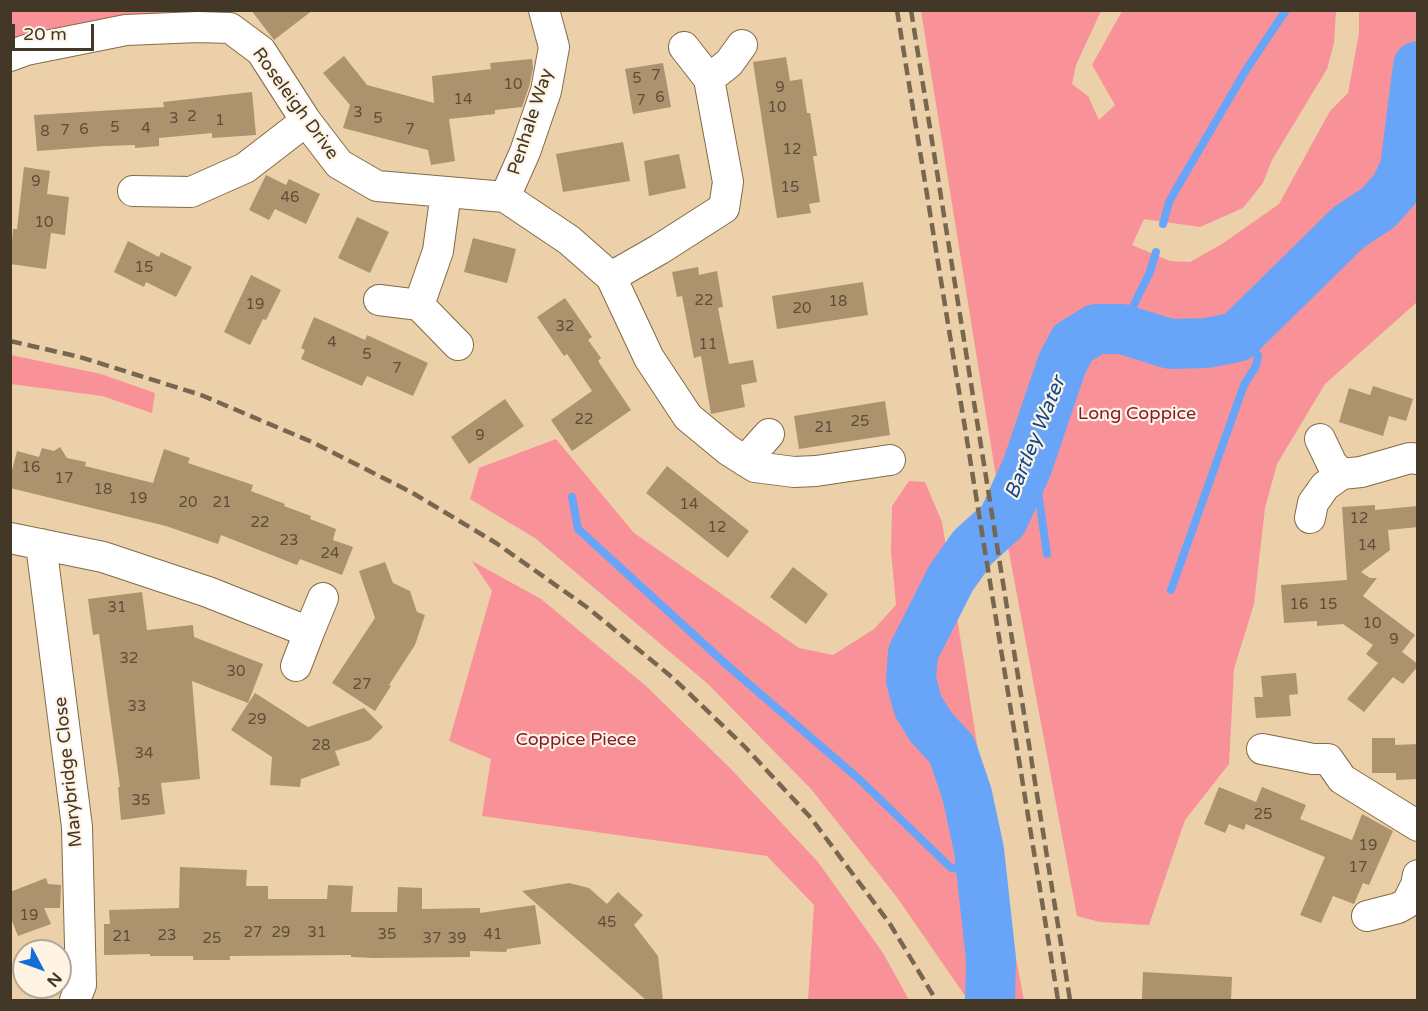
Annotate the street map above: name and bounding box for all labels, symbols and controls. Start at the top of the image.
scale bar [15,12,98,50]
text: 20 m [23,23,67,45]
street label: Roseleigh Drive [247,44,343,164]
street label: Penhale Way [504,66,558,178]
house number: 7 [651,67,661,85]
house number: 5 [632,70,642,88]
house number: 10 [504,76,522,94]
house number: 9 [775,79,785,97]
house number: 6 [655,89,665,107]
house number: 14 [454,91,472,109]
house number: 7 [636,92,646,110]
house number: 10 [768,99,786,117]
house number: 3 [353,104,363,122]
house number: 2 [187,108,197,126]
house number: 3 [169,110,179,128]
house number: 5 [373,110,383,128]
house number: 1 [215,112,225,130]
house number: 5 [110,119,120,137]
house number: 4 [141,120,151,138]
house number: 6 [79,121,89,139]
house number: 7 [405,121,415,139]
house number: 7 [60,122,70,140]
house number: 8 [40,123,50,141]
house number: 12 [783,141,801,159]
house number: 9 [31,173,41,191]
house number: 15 [781,179,799,197]
house number: 46 [281,189,299,207]
house number: 10 [35,214,53,232]
house number: 15 [135,259,153,277]
house number: 22 [695,292,713,310]
house number: 18 [829,293,847,311]
house number: 19 [246,296,264,314]
house number: 20 [793,300,811,318]
house number: 32 [556,318,574,336]
house number: 4 [327,334,337,352]
house number: 11 [699,336,717,354]
house number: 5 [362,346,372,364]
house number: 7 [392,360,402,378]
water label: Bartley Water [1001,373,1071,503]
park label: Long Coppice [1078,403,1196,425]
house number: 22 [575,411,593,429]
house number: 25 [851,413,869,431]
house number: 21 [815,419,833,437]
house number: 9 [475,427,485,445]
house number: 16 [22,459,40,477]
house number: 17 [55,470,73,488]
house number: 18 [94,481,112,499]
house number: 19 [129,490,147,508]
house number: 20 [179,494,197,512]
house number: 21 [213,494,231,512]
house number: 14 [680,496,698,514]
house number: 12 [1350,510,1368,528]
house number: 22 [251,514,269,532]
house number: 12 [708,519,726,537]
house number: 23 [280,532,298,550]
house number: 14 [1358,537,1376,555]
house number: 24 [321,545,339,563]
house number: 16 [1290,596,1308,614]
house number: 15 [1319,596,1337,614]
house number: 31 [108,599,126,617]
house number: 10 [1363,615,1381,633]
house number: 9 [1389,631,1399,649]
house number: 32 [120,650,138,668]
house number: 30 [227,663,245,681]
house number: 27 [353,676,371,694]
street label: Marybridge Close [50,696,88,848]
house number: 33 [128,698,146,716]
house number: 29 [248,711,266,729]
park label: Coppice Piece [515,729,637,751]
house number: 28 [312,737,330,755]
house number: 34 [135,745,153,763]
house number: 35 [132,792,150,810]
house number: 25 [1254,806,1272,824]
house number: 19 [1359,837,1377,855]
house number: 17 [1349,859,1367,877]
house number: 19 [20,907,38,925]
house number: 45 [598,914,616,932]
house number: 27 [244,924,262,942]
house number: 29 [272,924,290,942]
house number: 31 [308,924,326,942]
house number: 35 [378,926,396,944]
house number: 41 [484,926,502,944]
house number: 23 [158,927,176,945]
house number: 21 [113,928,131,946]
house number: 25 [203,930,221,948]
house number: 37 [423,930,441,948]
house number: 39 [448,930,466,948]
north arrow [12,939,72,999]
text: N [42,968,66,991]

